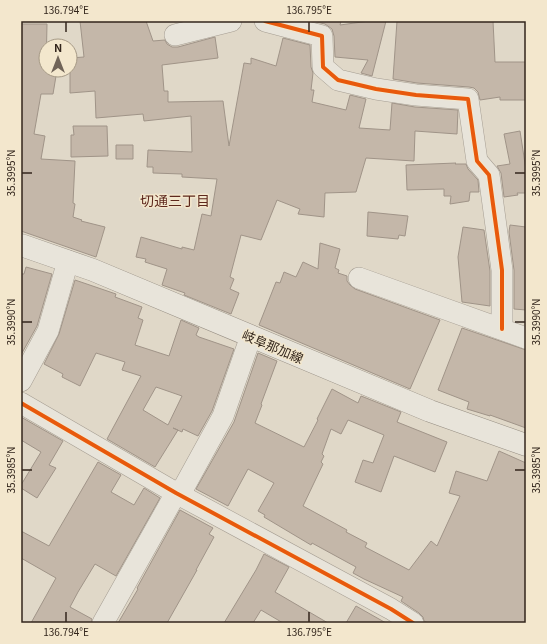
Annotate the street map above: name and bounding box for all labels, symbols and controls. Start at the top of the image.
text: 136.794°E [43,2,89,17]
text: 136.795°E [286,2,332,17]
north arrow [38,38,78,78]
text: N [54,39,62,55]
text: 35.3995°N [3,149,18,197]
text: 35.3995°N [528,149,543,197]
district label: 切通三丁目 [140,190,210,210]
text: 35.3990°N [3,298,18,346]
text: 35.3990°N [528,298,543,346]
street label: 岐阜那加線 [239,325,307,367]
text: 35.3985°N [3,446,18,494]
text: 35.3985°N [528,446,543,494]
text: 136.794°E [43,624,89,639]
text: 136.795°E [286,624,332,639]

